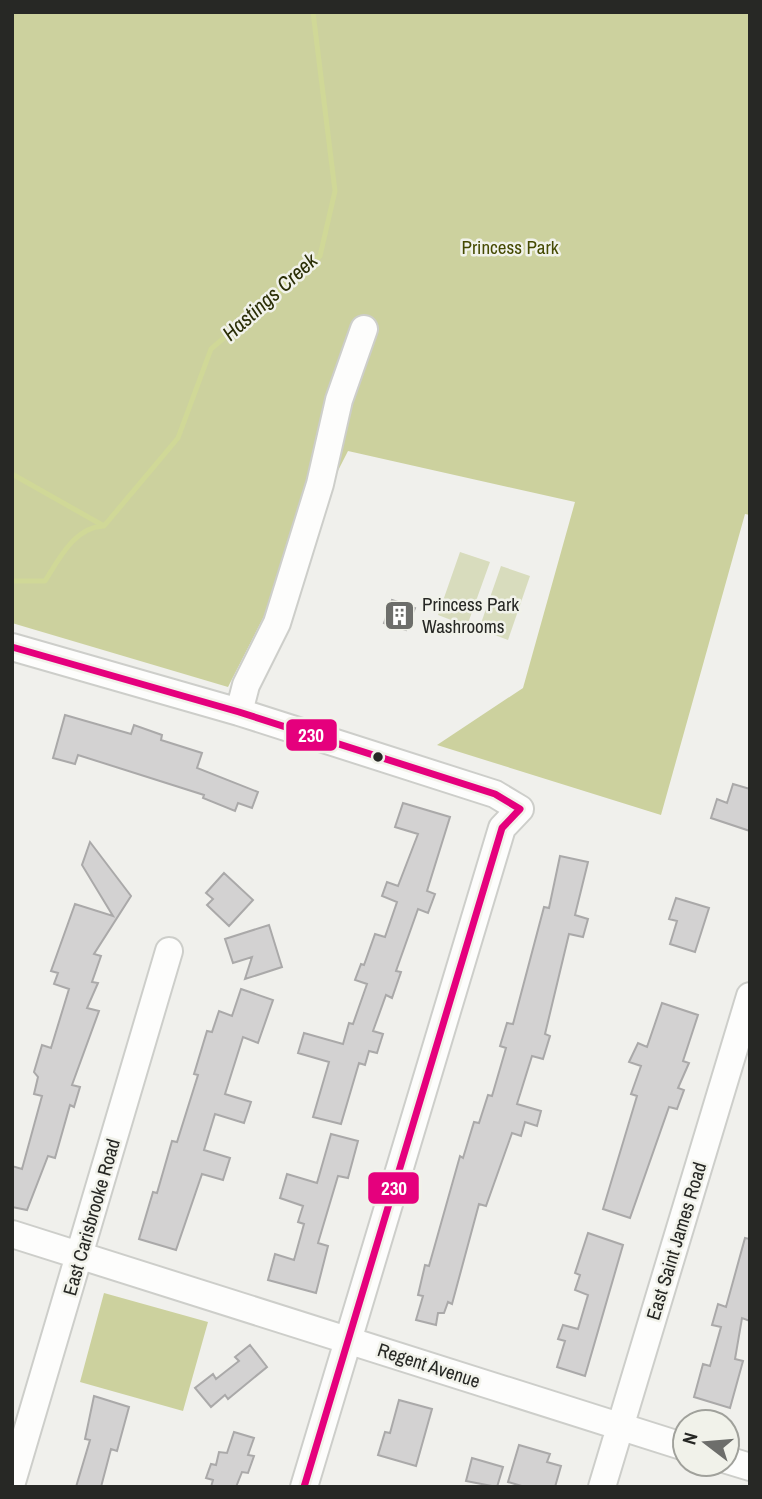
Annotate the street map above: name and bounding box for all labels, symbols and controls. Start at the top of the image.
park label: Princess Park [462,234,559,260]
water label: Hastings Creek [216,245,324,347]
place label: Princess Park Washrooms [422,591,519,639]
building icon: Princess Park Washrooms [382,598,416,632]
line badge: 230 [285,718,338,752]
text: 230 [298,722,324,748]
unlabelled marker [371,750,385,764]
street label: East Carisbrooke Road [56,1136,126,1298]
street label: East Saint James Road [640,1159,712,1323]
line badge: 230 [367,1171,420,1205]
text: 230 [381,1175,407,1201]
street label: Regent Avenue [374,1336,484,1394]
north arrow [671,1408,741,1478]
text: N [676,1429,704,1447]

